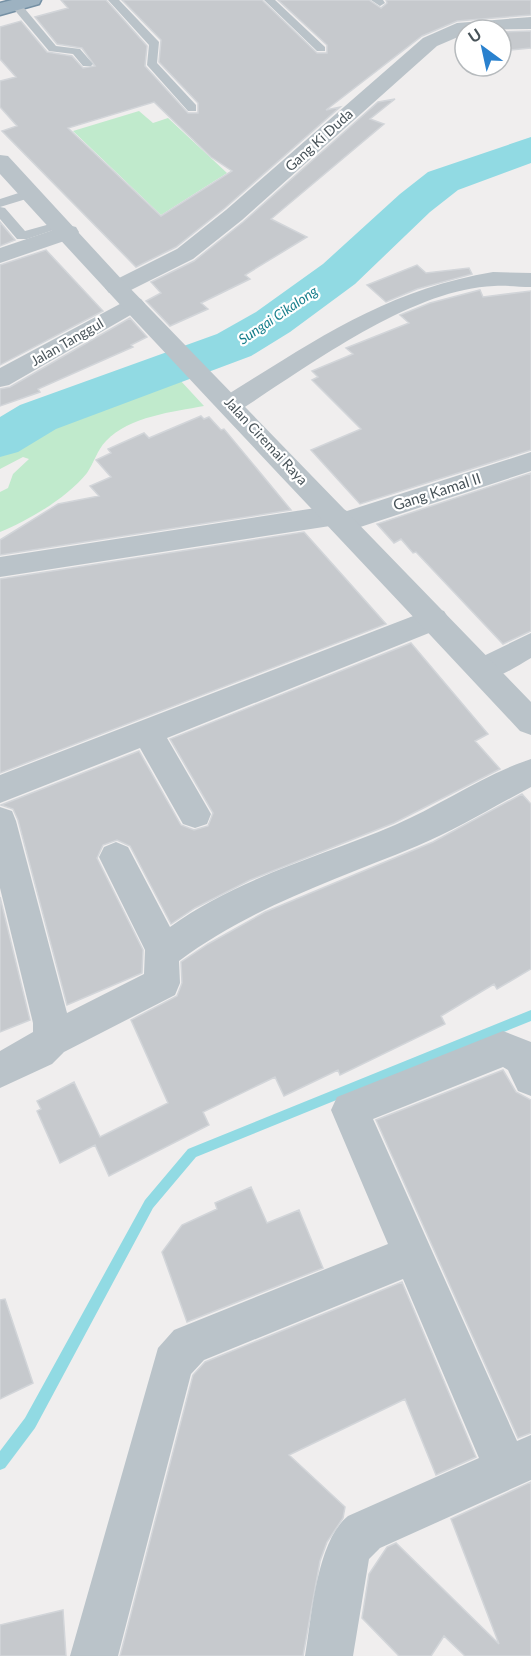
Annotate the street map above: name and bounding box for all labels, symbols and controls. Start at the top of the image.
north arrow [453,18,513,78]
text: U [464,24,485,46]
street label: Gang Ki Duda [281,105,356,174]
water label: Sungai Cikalong [235,282,321,347]
street label: Jalan Tanggul [27,314,106,369]
street label: Jalan Ciremai Raya [221,393,312,488]
street label: Gang Kamal II [390,468,483,514]

